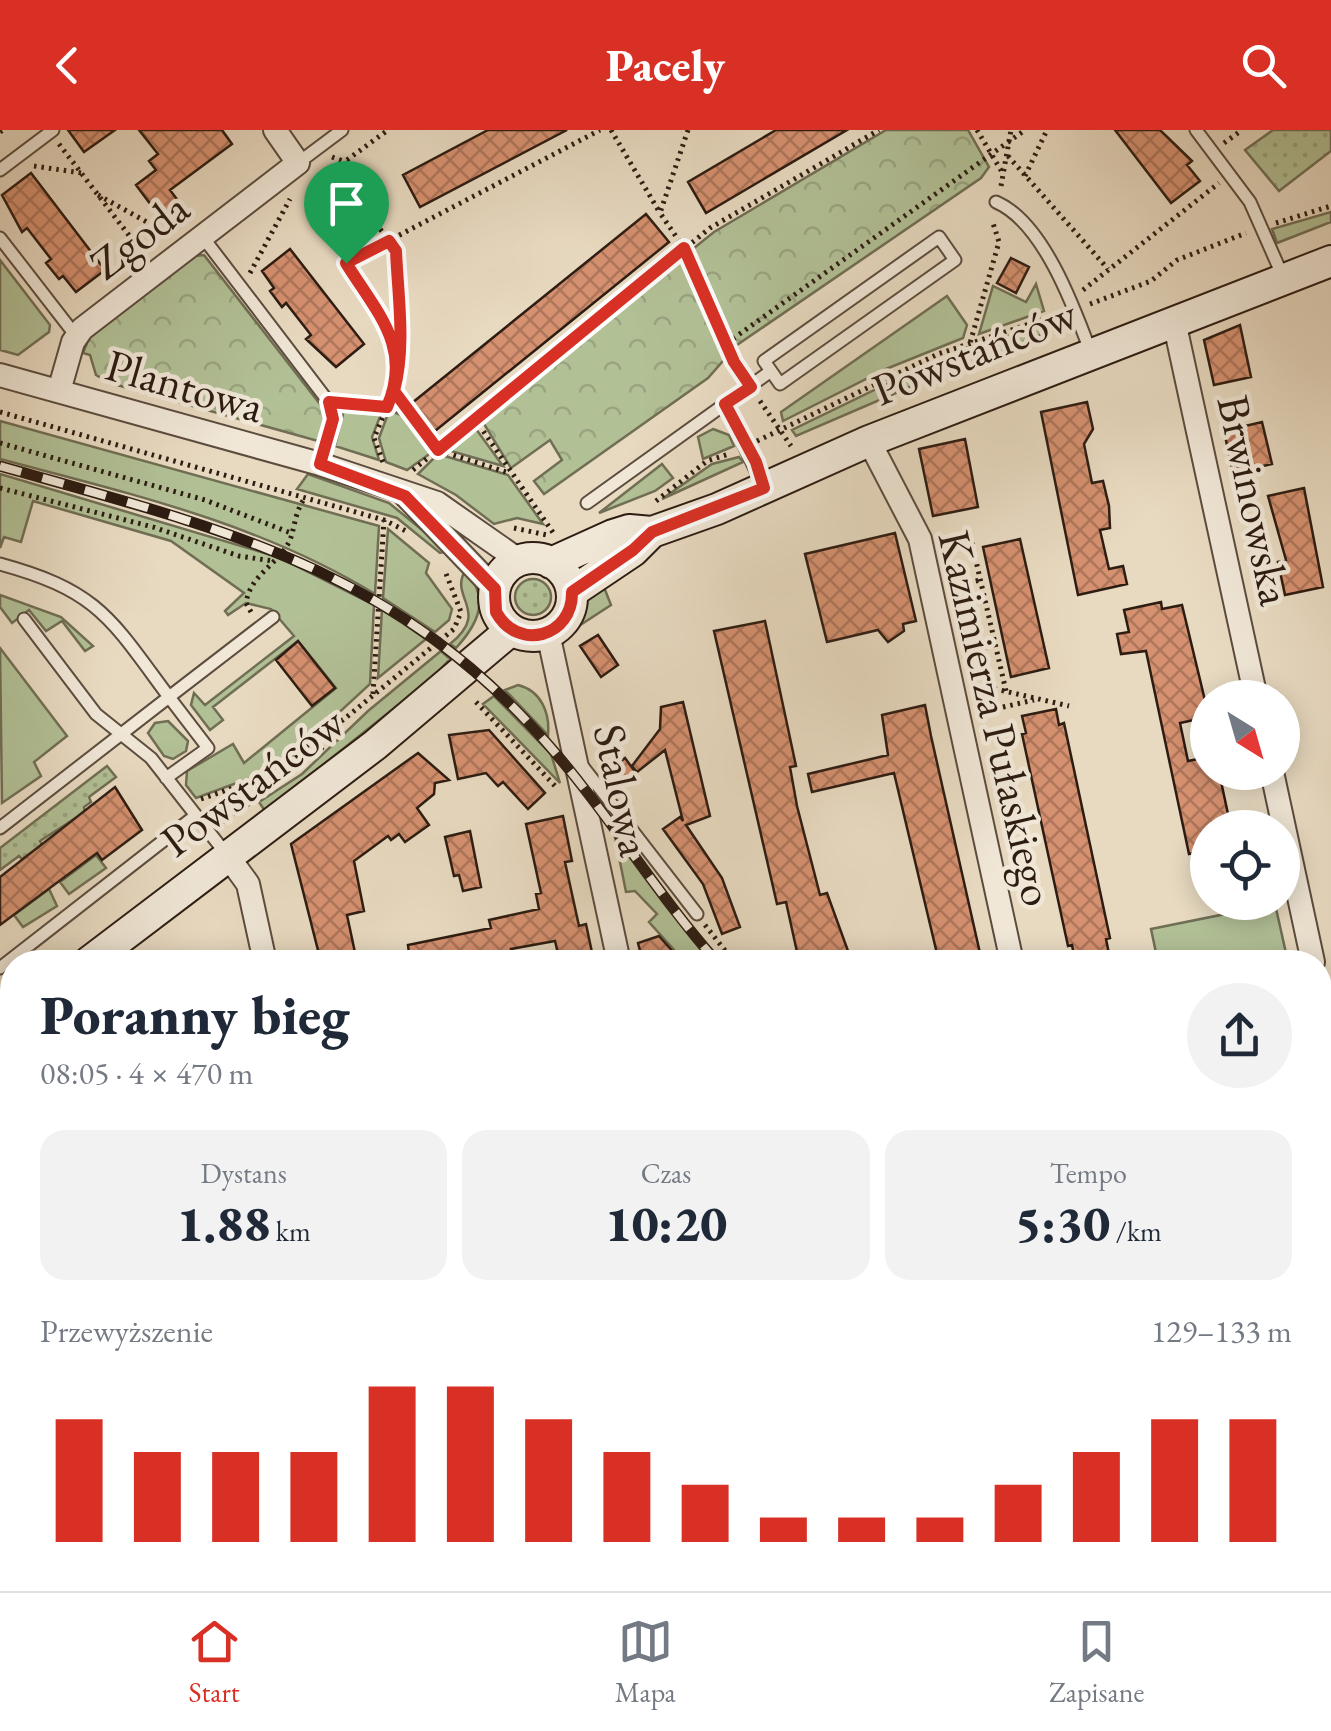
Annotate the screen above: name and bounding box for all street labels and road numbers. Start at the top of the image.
street label: Zgoda [78,178,200,292]
street label: Powstańców [863,283,1086,418]
street label: Plantowa [100,335,271,435]
street label: Brwinowska [1204,390,1306,610]
street label: Kazimierza Pułaskiego [926,525,1068,911]
street label: Powstańców [149,692,356,869]
street label: Stalowa [581,719,665,861]

